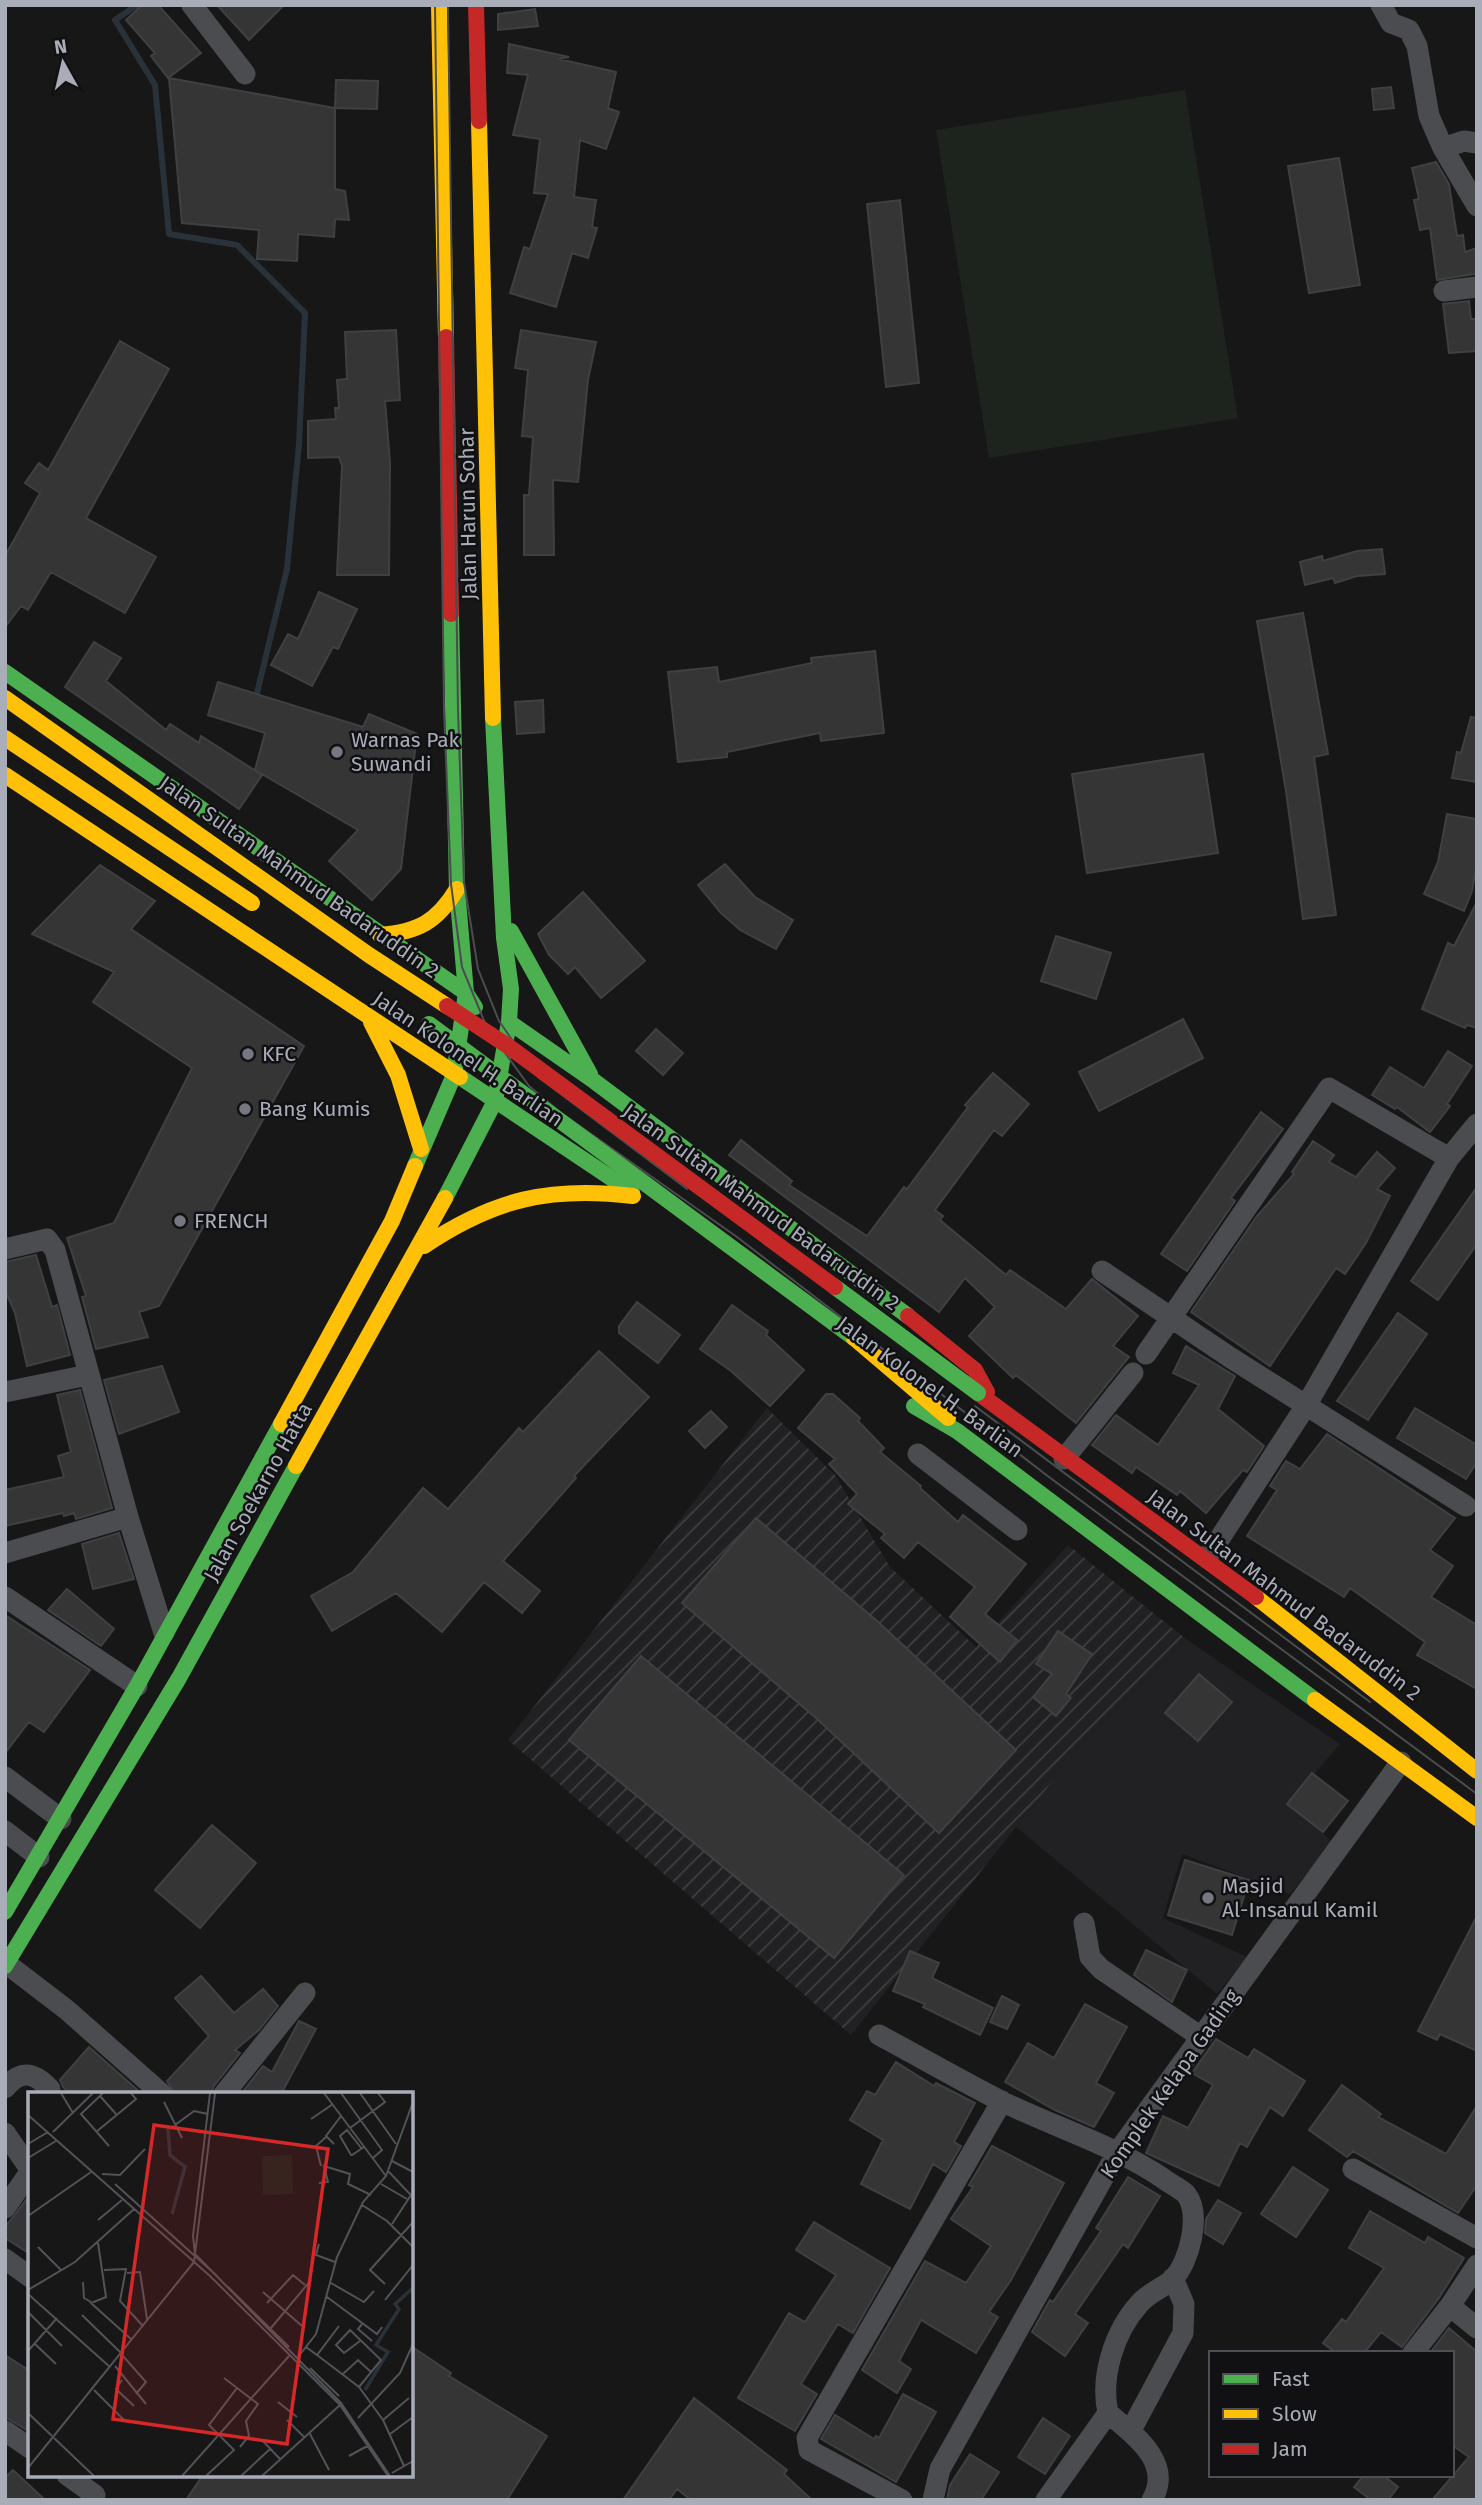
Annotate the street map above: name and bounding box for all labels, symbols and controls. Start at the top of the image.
north arrow [28,28,98,98]
text: N [53,34,69,59]
street label: Jalan Harun Sohar [453,428,483,600]
place label: Warnas Pak Suwandi [351,727,460,777]
marker: Warnas Pak Suwandi [329,744,345,760]
street label: Jalan Sultan Mahmud Badaruddin 2 [154,770,444,984]
street label: Jalan Kolonel H. Barlian [368,986,568,1132]
place label: KFC [262,1041,296,1067]
marker: KFC [240,1046,256,1062]
place label: Bang Kumis [259,1096,370,1122]
street label: Jalan Sultan Mahmud Badaruddin 2 [618,1098,904,1316]
marker: Bang Kumis [237,1101,253,1117]
place label: FRENCH [194,1208,269,1234]
marker: FRENCH [172,1213,188,1229]
street label: Jalan Kolonel H. Barlian [832,1311,1028,1463]
street label: Jalan Soekarno Hatta [198,1398,318,1586]
street label: Jalan Sultan Mahmud Badaruddin 2 [1142,1484,1426,1706]
place label: Masjid Al-Insanul Kamil [1222,1873,1378,1923]
marker: Masjid Al-Insanul Kamil [1200,1890,1216,1906]
street label: Komplek Kelapa Gading [1095,1984,1245,2184]
inset map [28,2092,413,2477]
legend [1209,2351,1454,2477]
text: Fast [1272,2366,1310,2392]
text: Slow [1272,2401,1317,2427]
text: Jam [1272,2436,1308,2462]

